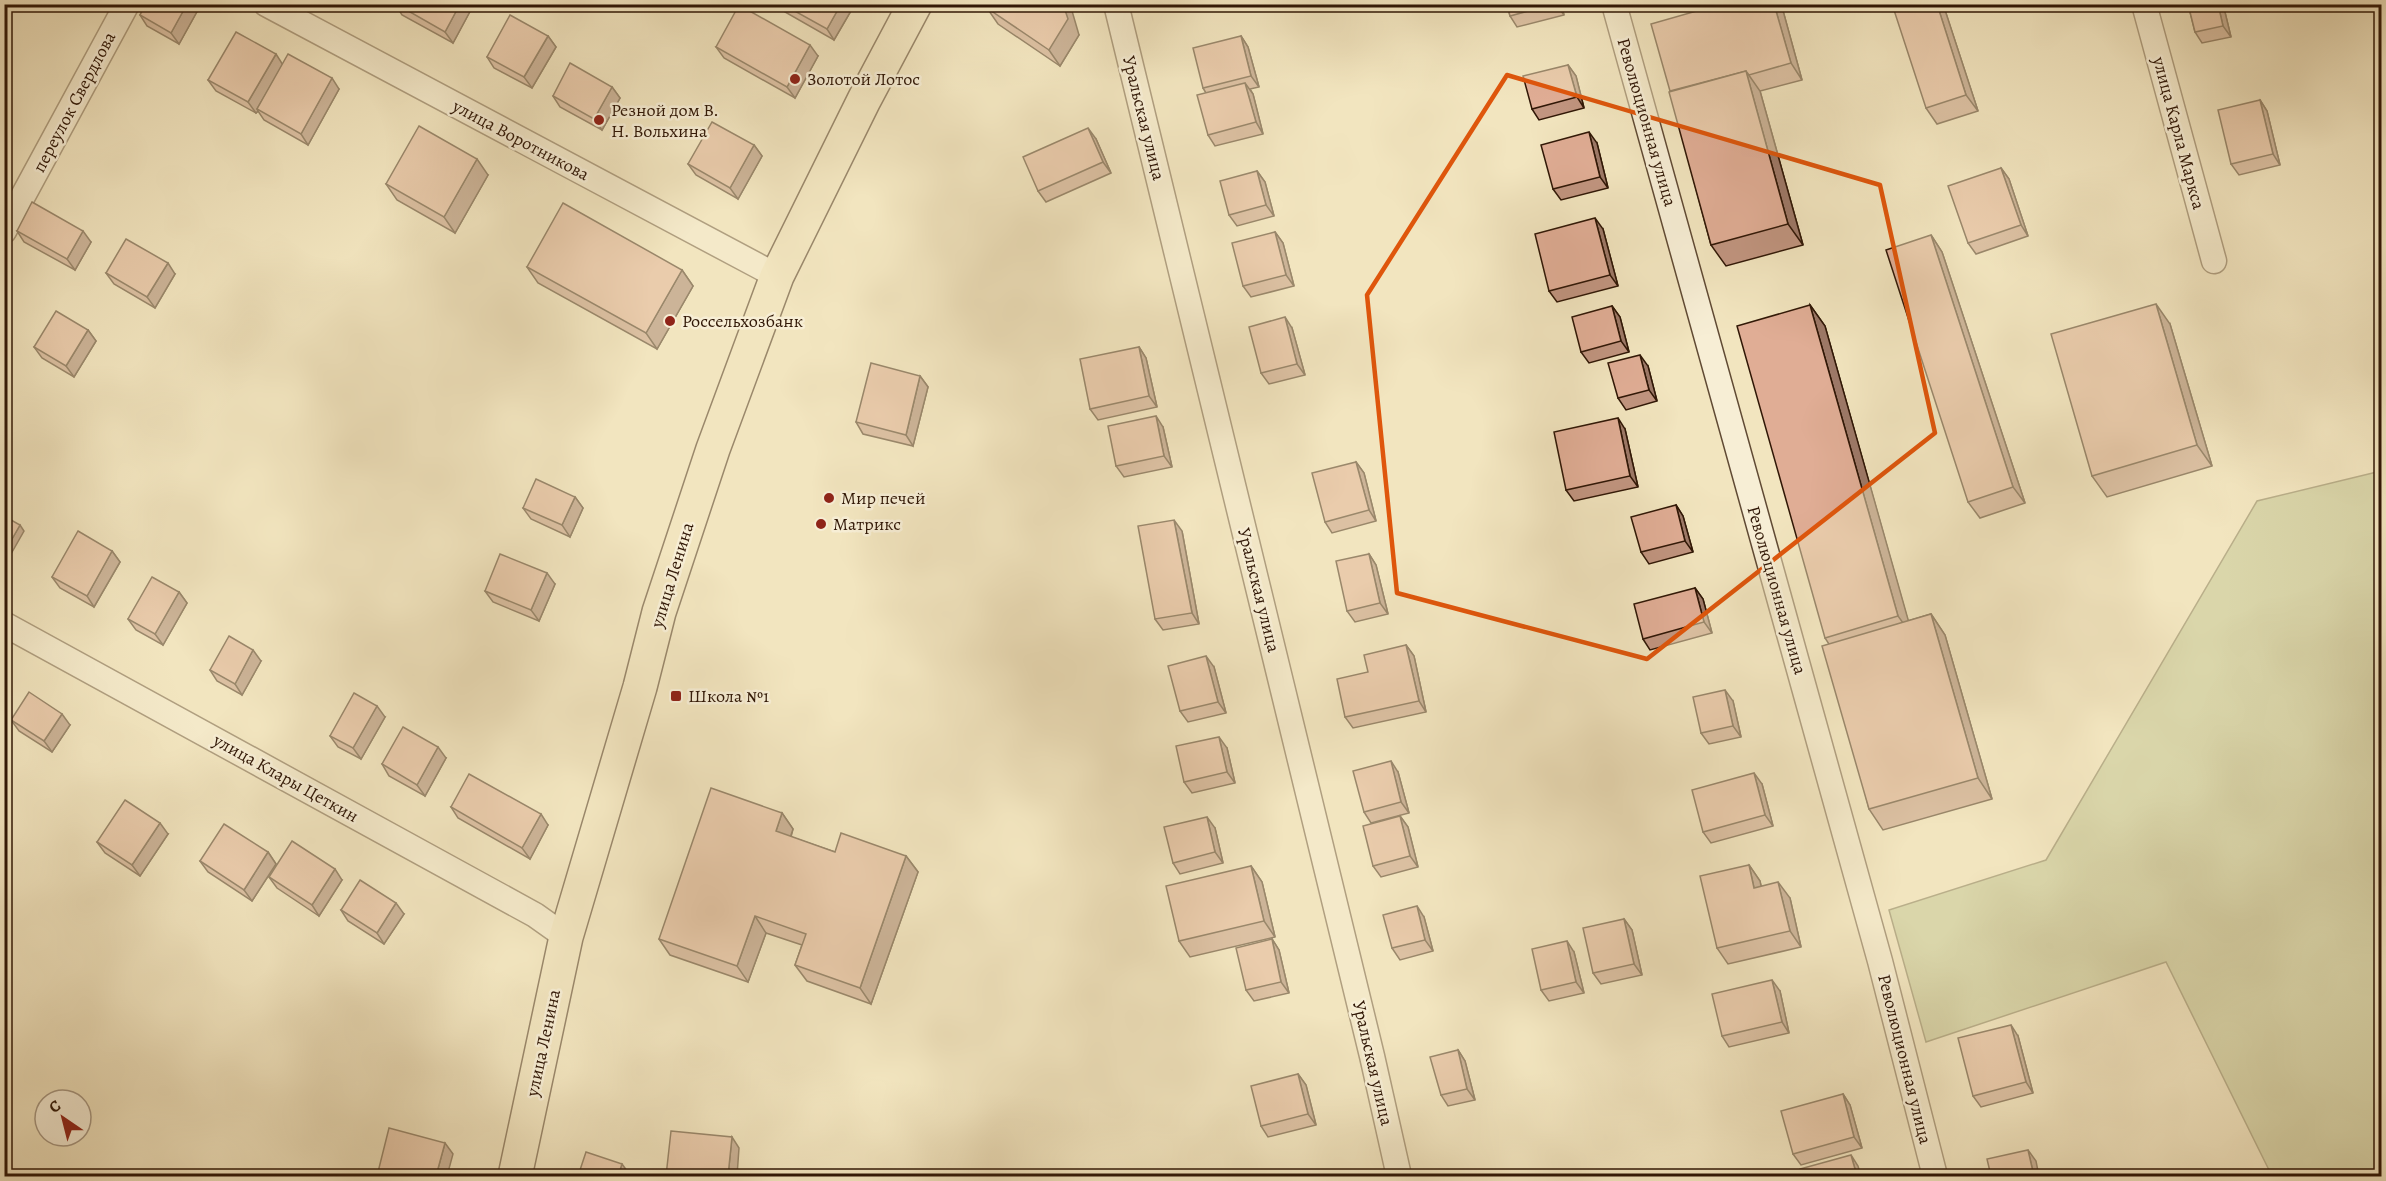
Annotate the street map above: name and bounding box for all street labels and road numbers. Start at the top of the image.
street label: переулок Свердлова [27,27,122,177]
street label: Революционная улица [1611,35,1683,210]
street label: Уральская улица [1117,53,1171,183]
street label: улица Карла Маркса [2147,53,2211,213]
street label: улица Воротникова [447,93,594,187]
street label: Революционная улица [1741,503,1813,678]
street label: улица Ленина [644,519,700,632]
street label: Уральская улица [1232,525,1286,655]
street label: улица Клары Цеткин [208,728,363,828]
street label: Революционная улица [1872,972,1938,1147]
street label: улица Ленина [520,987,566,1100]
street label: Уральская улица [1347,998,1399,1129]

